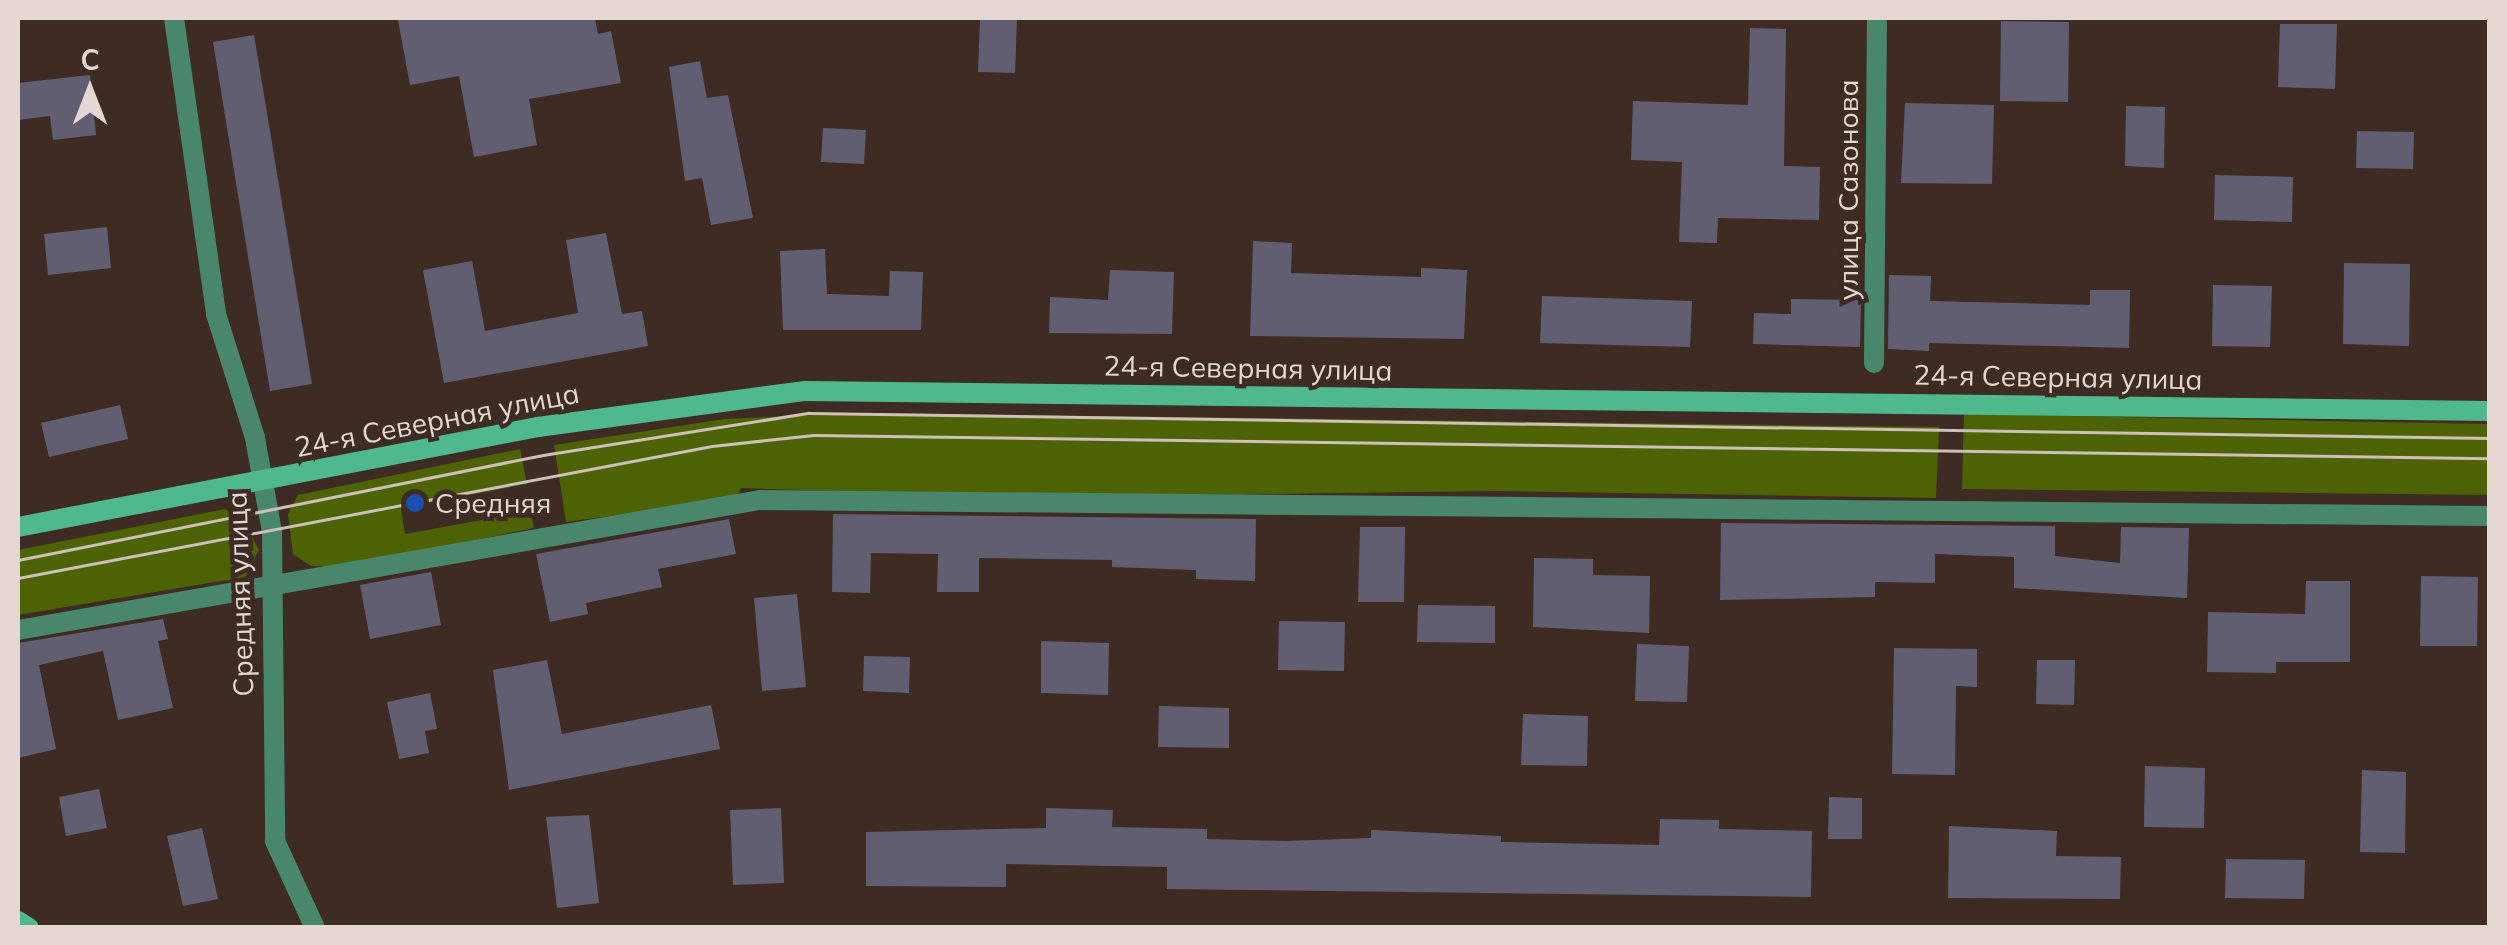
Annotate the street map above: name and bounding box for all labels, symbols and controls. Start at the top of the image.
north arrow [40,40,140,140]
text: С [80,42,100,77]
street label: улица Сазонова [1831,79,1865,301]
street label: 24-я Северная улица [1103,349,1393,387]
street label: 24-я Северная улица [1913,358,2203,396]
street label: 24-я Северная улица [292,376,582,464]
place label: Средняя [435,486,551,520]
street label: Средняя улица [220,491,260,697]
marker: Средняя [404,492,426,514]

